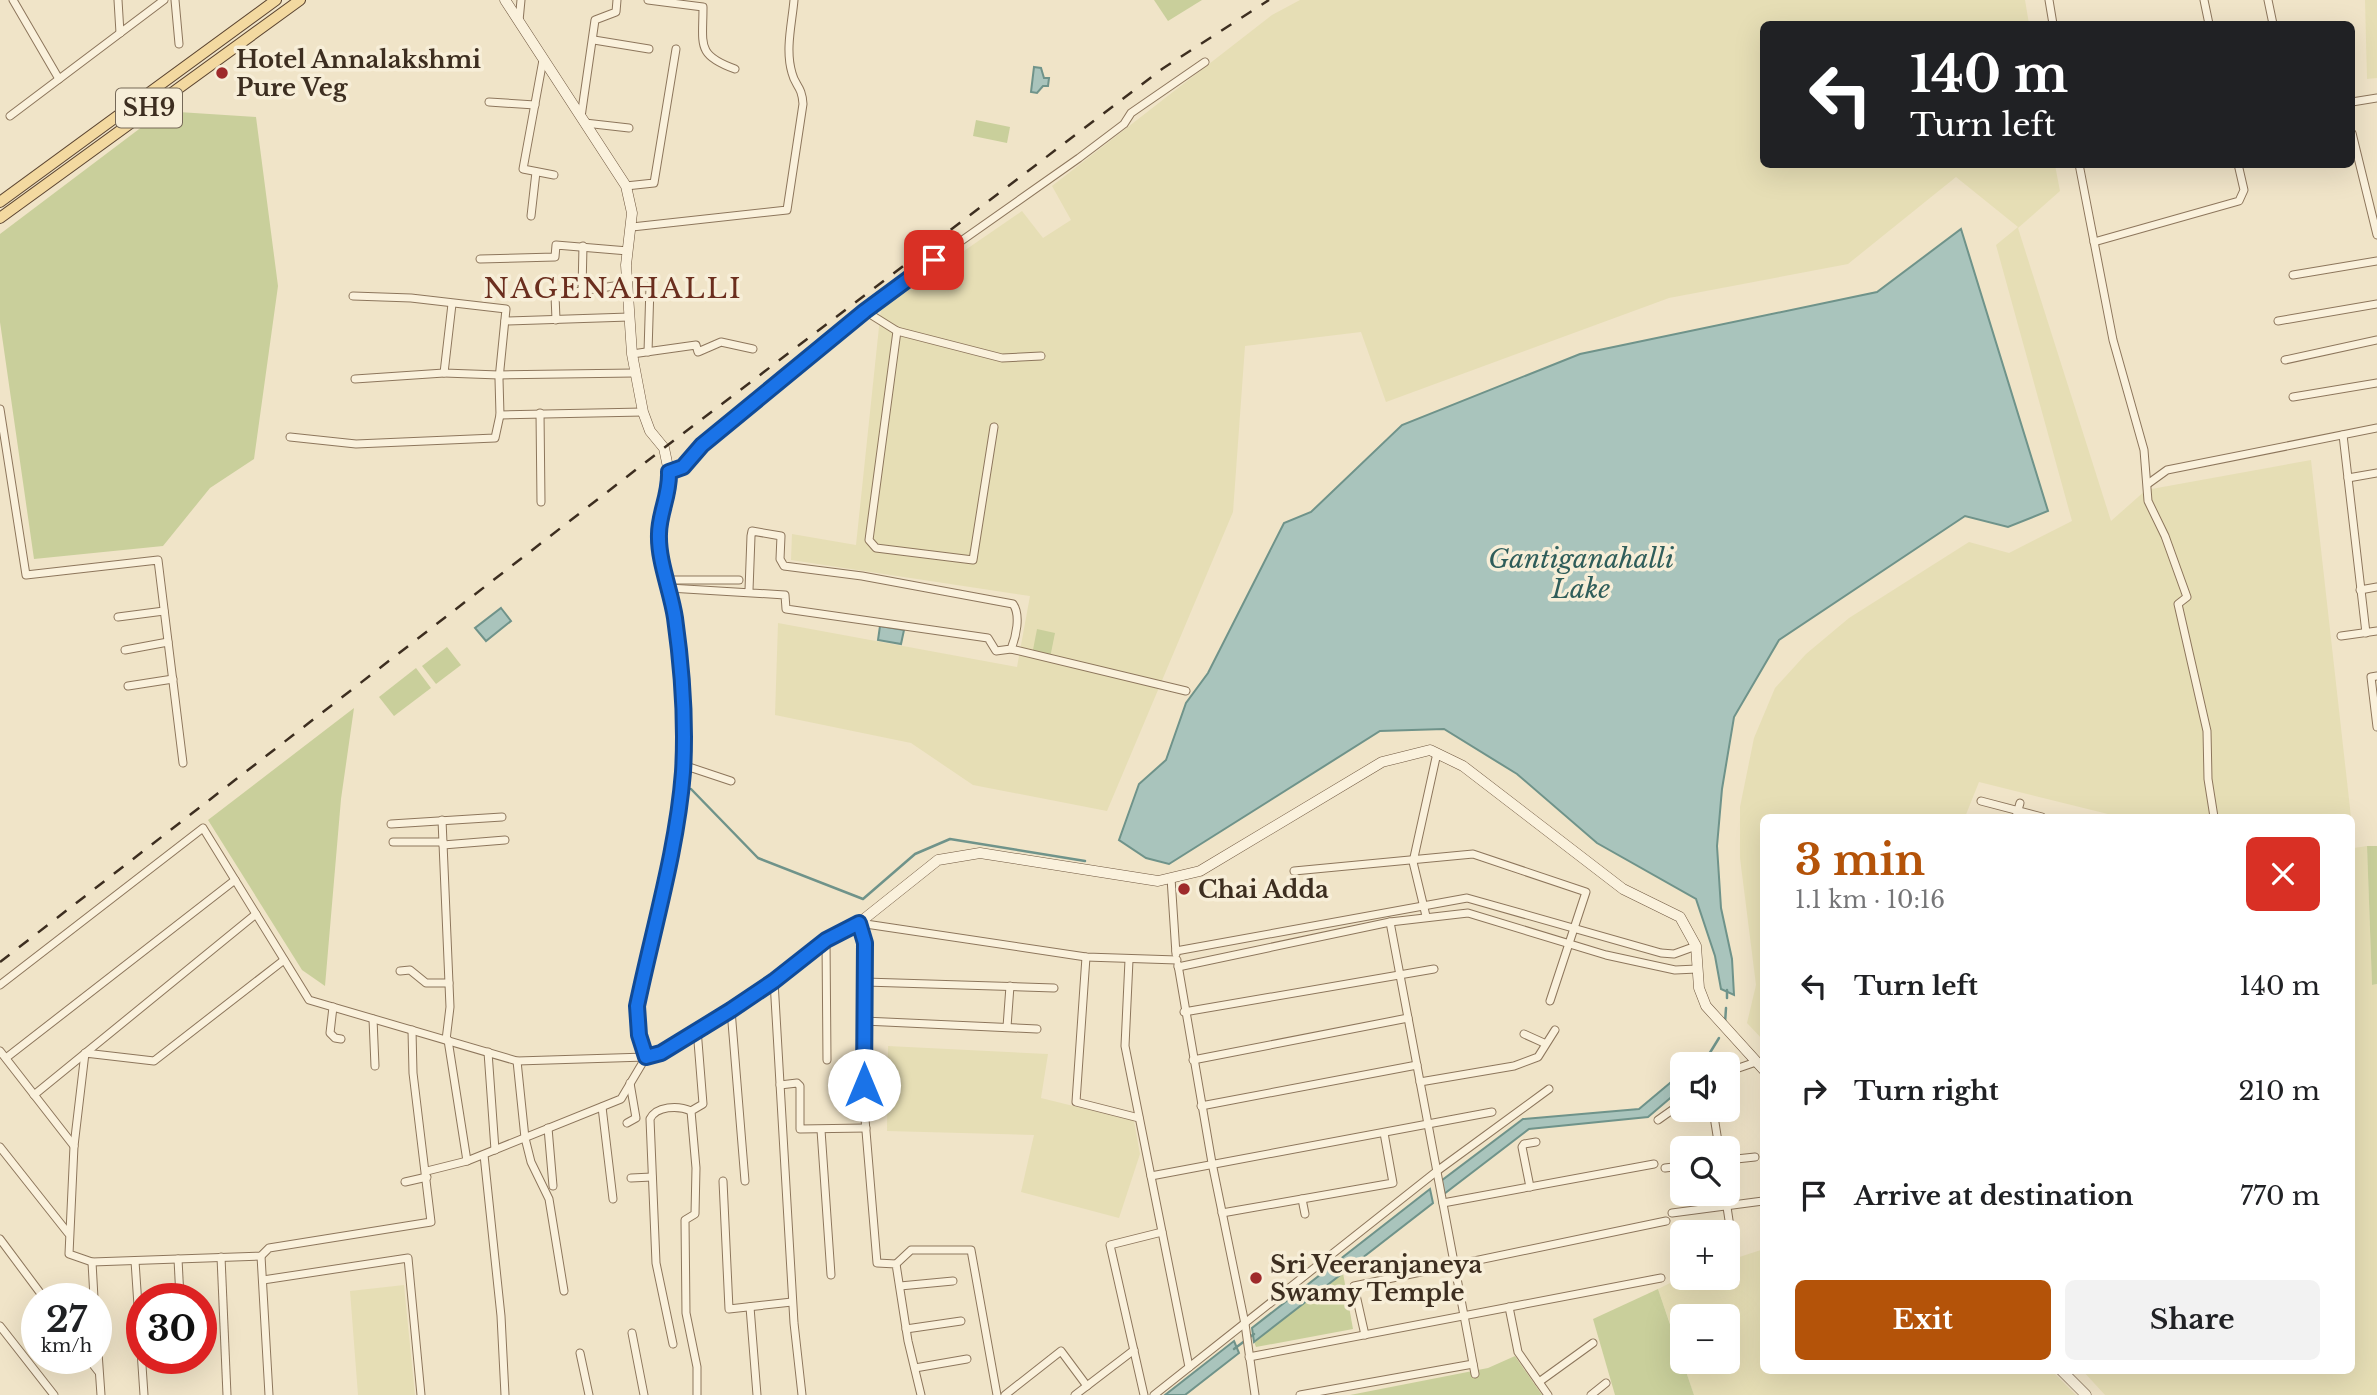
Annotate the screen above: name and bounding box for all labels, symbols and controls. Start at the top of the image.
text: 140 m [1910,44,2068,105]
place label: Hotel Annalakshmi Pure Veg [236,45,481,102]
icon: left [1795,49,1886,140]
marker: Hotel Annalakshmi Pure Veg [214,65,230,81]
road number: SH9 [116,88,182,128]
text: Turn left [1910,105,2056,145]
pin [904,230,964,290]
icon: arrive [915,241,953,279]
district label: NAGENAHALLI [483,271,743,306]
water label: Gantiganahalli Lake [1488,543,1674,605]
text: 3 min [1795,834,1925,886]
button: close [2246,837,2320,911]
place label: Chai Adda [1198,875,1329,904]
marker: Chai Adda [1176,881,1192,897]
text: 1.1 km · 10:16 [1795,886,1945,914]
icon: left [1795,967,1833,1005]
text: Turn left [1854,970,1978,1002]
text: 140 m [2239,970,2320,1002]
position arrow [827,1048,901,1122]
map controls [1670,1052,1740,1374]
button: sound [1670,1052,1740,1122]
icon: right [1795,1072,1833,1110]
text: Turn right [1854,1075,1999,1107]
text: 210 m [2238,1075,2320,1107]
button: search [1670,1136,1740,1206]
icon: arrive [1795,1177,1833,1215]
text: Arrive at destination [1854,1180,2134,1212]
text: 770 m [2240,1180,2320,1212]
button: + [1670,1220,1740,1290]
place label: Sri Veeranjaneya Swamy Temple [1270,1250,1483,1307]
marker: Sri Veeranjaneya Swamy Temple [1248,1270,1264,1286]
button: Exit [1795,1280,2051,1360]
button: Share [2065,1280,2320,1360]
speed limit sign: 30 [126,1283,217,1374]
text: 27 [46,1298,87,1341]
button: − [1670,1304,1740,1374]
text: km/h [41,1335,92,1357]

